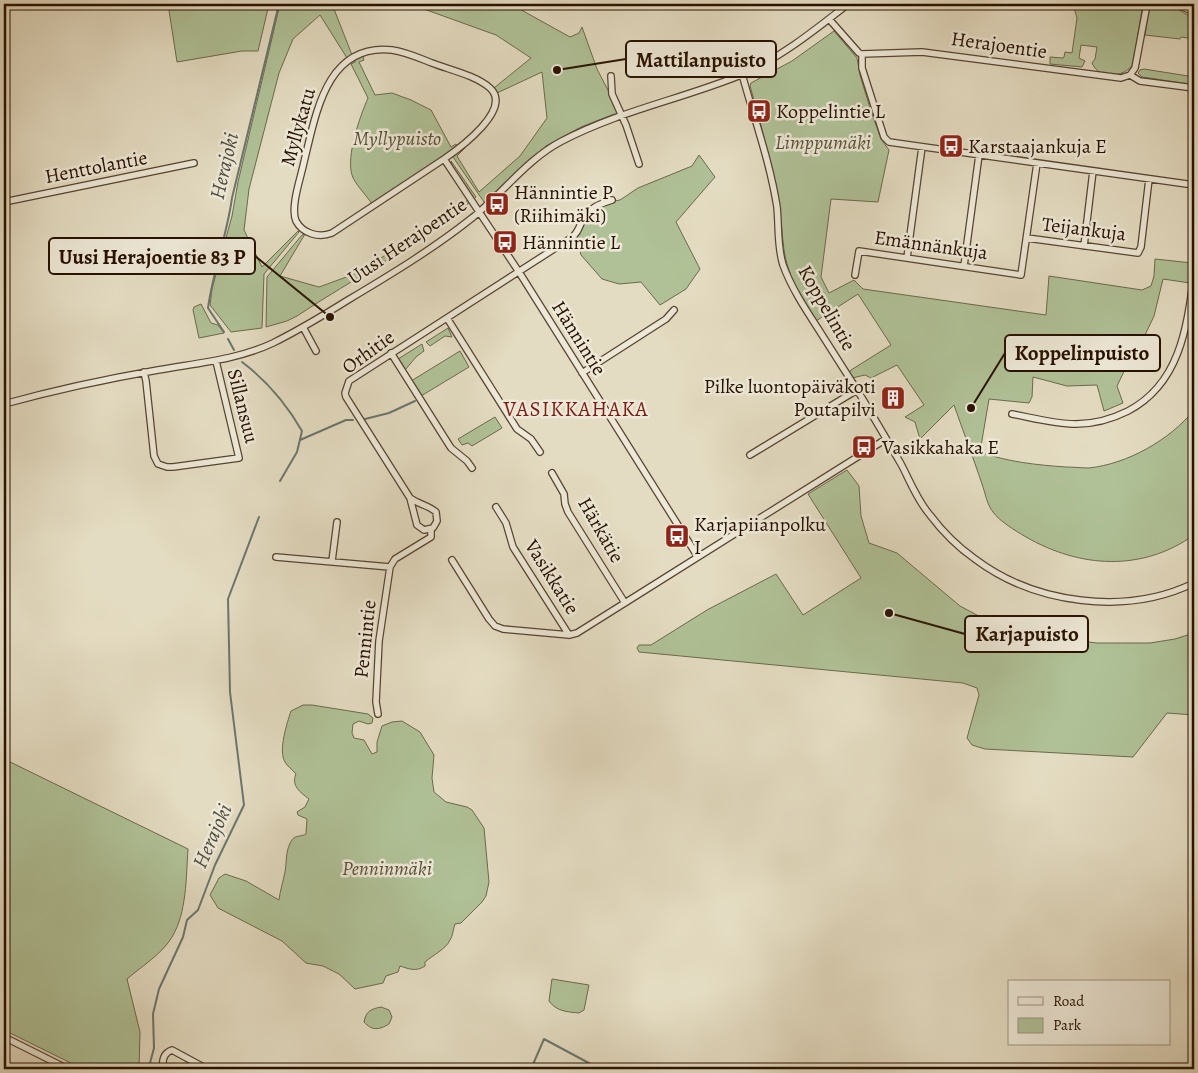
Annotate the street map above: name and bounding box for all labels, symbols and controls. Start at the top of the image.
street label: Herajoentie [949,25,1049,65]
callout: Mattilanpuisto [626,41,776,77]
text: Mattilanpuisto [636,46,766,74]
street label: Myllykatu [274,84,322,169]
bus stop icon: Koppelintie L [746,98,772,124]
place label: Koppelintie L [776,98,886,125]
park label: Myllypuisto [353,125,441,152]
park label: Limppumäki [775,129,871,156]
water label: Herajoki [203,130,245,202]
bus stop icon: Karstaajankuja E [938,133,964,159]
place label: Karstaajankuja E [968,133,1107,160]
street label: Henttolantie [42,144,150,190]
place label: Hännintie P (Riihimäki) [514,179,613,229]
street label: Uusi Herajoentie [342,191,472,291]
bus stop icon: Hännintie P (Riihimäki) [484,191,510,217]
street label: Teijankuja [1040,210,1128,248]
street label: Emännänkuja [872,224,990,266]
bus stop icon: Hännintie L [492,229,518,255]
place label: Hännintie L [522,229,621,256]
callout: Uusi Herajoentie 83 P [49,238,255,274]
text: Uusi Herajoentie 83 P [59,243,245,271]
street label: Koppelintie [792,260,862,356]
street label: Hännintie [545,295,613,381]
street label: Orhitie [336,324,400,380]
callout: Koppelinpuisto [1005,335,1160,371]
text: Koppelinpuisto [1015,339,1150,367]
street label: Sillansuu [221,366,265,446]
place label: Pilke luontopäiväkoti Poutapilvi [704,373,876,423]
building icon: Pilke luontopäiväkoti Poutapilvi [880,385,906,411]
district label: VASIKKAHAKA [502,395,649,423]
bus stop icon: Vasikkahaka E [851,434,877,460]
place label: Vasikkahaka E [881,434,999,461]
street label: Härkätie [571,492,631,568]
place label: Karjapiianpolku I [694,511,826,561]
bus stop icon: Karjapiianpolku I [664,523,690,549]
street label: Vasikkatie [518,534,586,620]
street label: Pennintie [347,598,383,680]
callout: Karjapuisto [965,616,1088,652]
text: Karjapuisto [975,620,1079,648]
water label: Herajoki [185,799,239,873]
park label: Penninmäki [342,855,432,882]
legend [1008,980,1170,1046]
text: Road [1053,991,1085,1011]
text: Park [1053,1015,1082,1035]

